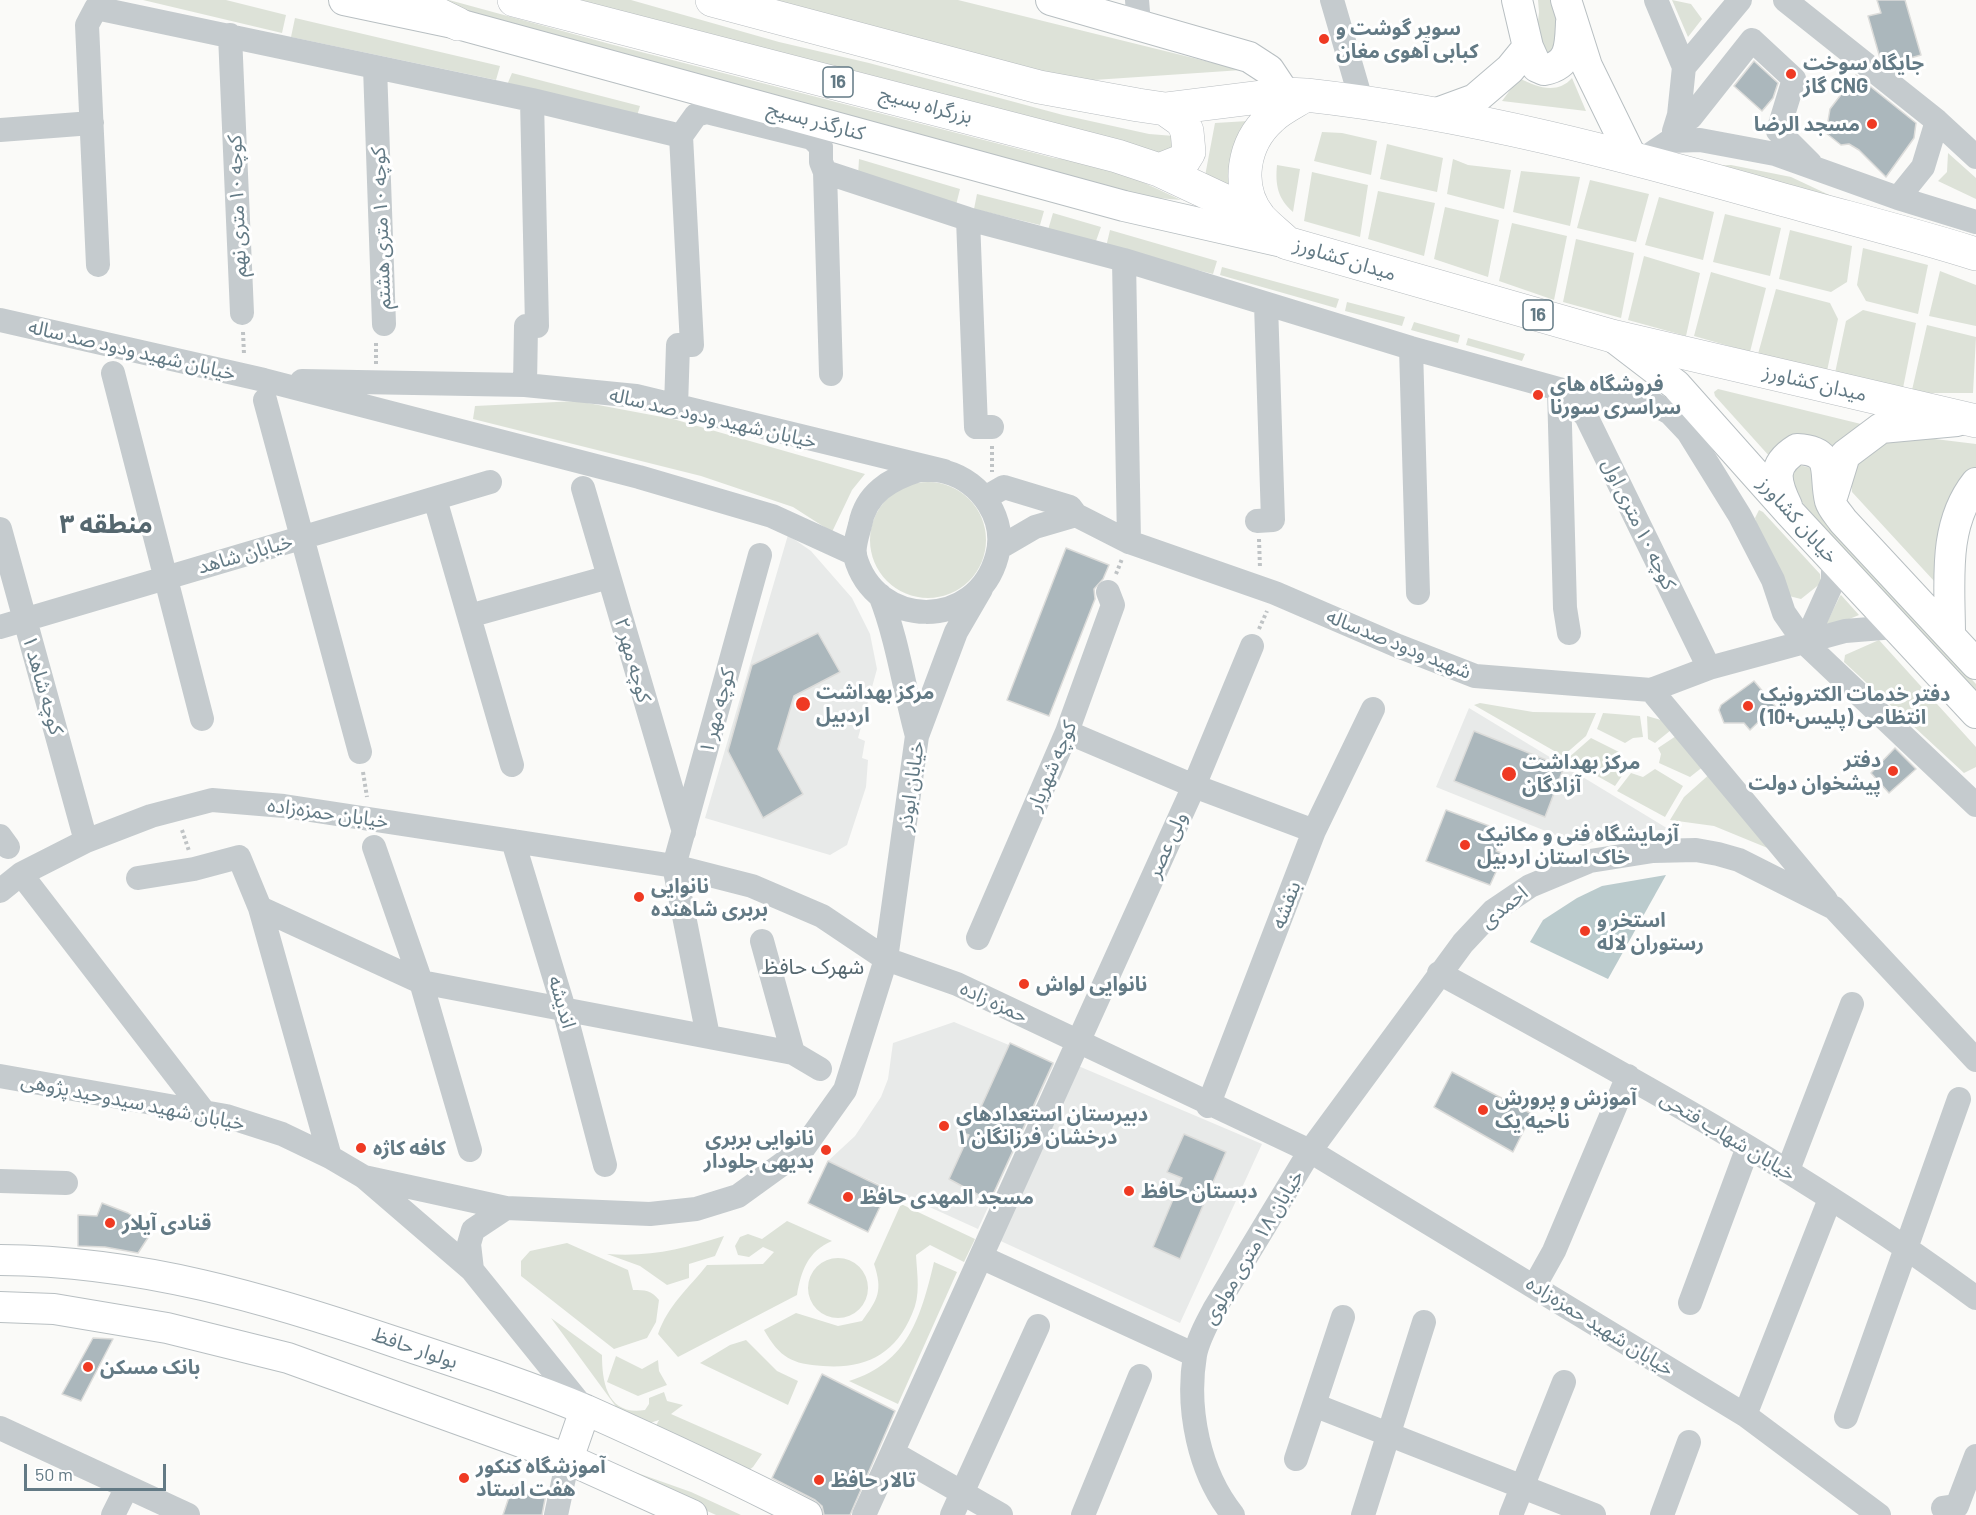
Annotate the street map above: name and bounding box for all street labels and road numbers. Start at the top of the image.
road number: 16 [823,67,853,97]
street label: بزرگراه بسیج [877,81,975,129]
street label: کنارگذر بسیج [764,96,868,146]
street label: کوچه ۱۰ متری نهم [223,135,251,277]
street label: کوچه ۱۰ متری هشتم [366,146,396,310]
street label: میدان کشاورز [1291,232,1399,286]
road number: 16 [1523,300,1553,330]
street label: خیابان شهید ودود صد ساله [26,314,238,386]
street label: میدان کشاورز [1761,359,1869,407]
street label: خیابان شهید ودود صد ساله [607,382,819,454]
street label: کوچه ۱۰ متری اول [1597,455,1681,593]
street label: خیابان کشاورز [1753,472,1843,568]
street label: خیابان شاهد [195,529,295,579]
street label: شهید ودود صدساله [1323,604,1475,684]
street label: کوچه مهر ۲ [609,615,657,705]
street label: کوچه شاهد ۱ [17,633,69,737]
street label: کوچه مهر ۱ [694,666,740,756]
street label: کوچه شهریار [1022,717,1082,815]
street label: خیابان ابوذر [893,740,929,832]
street label: خیابان حمزه‌زاده [266,793,390,833]
street label: ولی عصر [1142,808,1192,882]
street label: بنفشه [1266,878,1306,932]
street label: احمدی [1475,881,1533,933]
street label: اندیشه [543,973,581,1031]
street label: حمزه زاده [956,976,1032,1028]
street label: خیابان شهید سیدوحید پژوهی [19,1069,247,1135]
street label: خیابان شهاب فتحی [1656,1086,1800,1186]
street label: خیابان ۱۸ متری مولوی [1197,1166,1309,1328]
street label: خیابان شهید حمزه‌زاده [1522,1271,1678,1381]
street label: بولوار حافظ [369,1322,461,1374]

